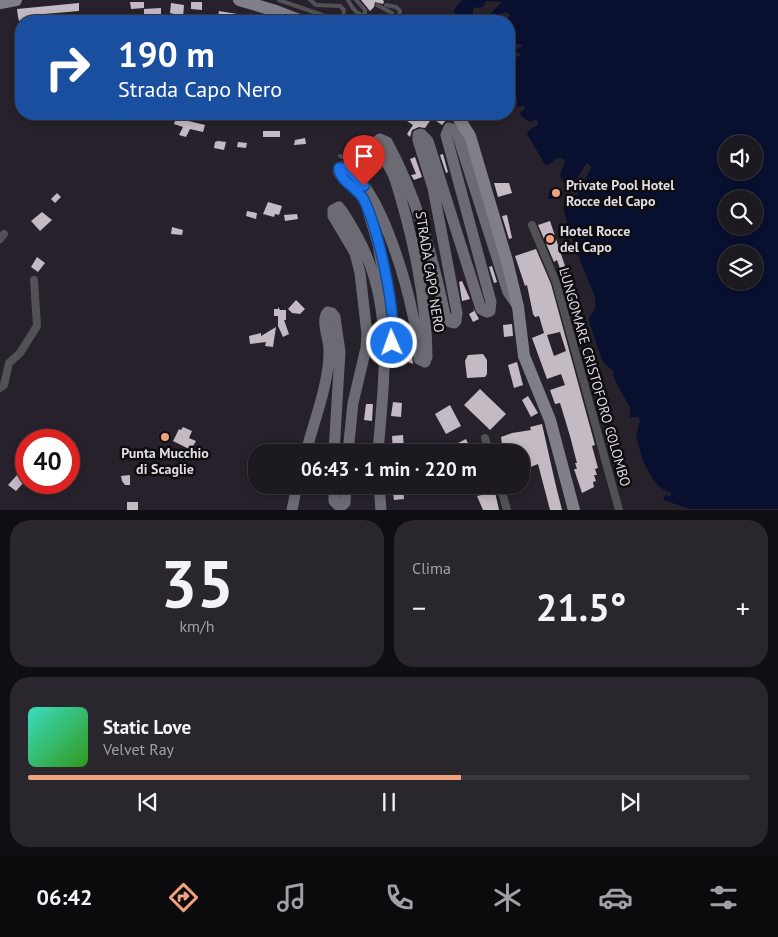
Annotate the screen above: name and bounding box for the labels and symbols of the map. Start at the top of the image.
pin [343,135,385,186]
place label: Private Pool Hotel Rocce del Capo [566,176,675,210]
marker: Private Pool Hotel Rocce del Capo [550,187,562,199]
street label: STRADA CAPO NERO [412,210,448,334]
place label: Hotel Rocce del Capo [560,222,630,256]
marker: Hotel Rocce del Capo [544,233,556,245]
street label: LUNGOMARE CRISTOFORO COLOMBO [555,265,635,489]
position arrow [365,316,417,368]
speed limit sign: 40 [15,429,80,494]
marker: Punta Mucchio di Scaglie [159,431,171,443]
place label: Punta Mucchio di Scaglie [121,444,209,478]

